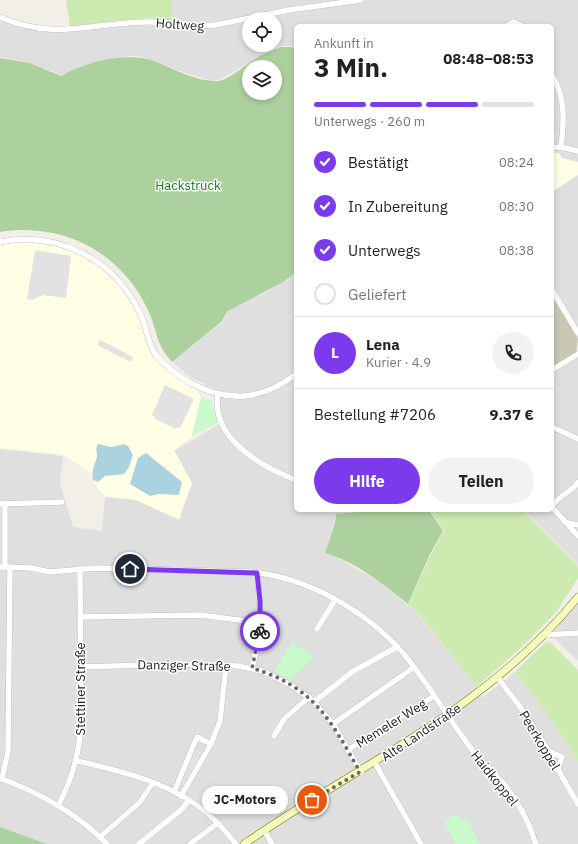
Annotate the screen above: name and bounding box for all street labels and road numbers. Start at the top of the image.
street label: Holtweg [155,14,205,35]
street label: Stettiner Straße [72,642,89,736]
street label: Danziger Straße [137,656,231,675]
street label: Memeler Weg [353,695,430,752]
street label: Alte Landstraße [378,699,465,765]
street label: Peerkoppel [515,707,564,773]
street label: Haidkoppel [467,747,522,810]

